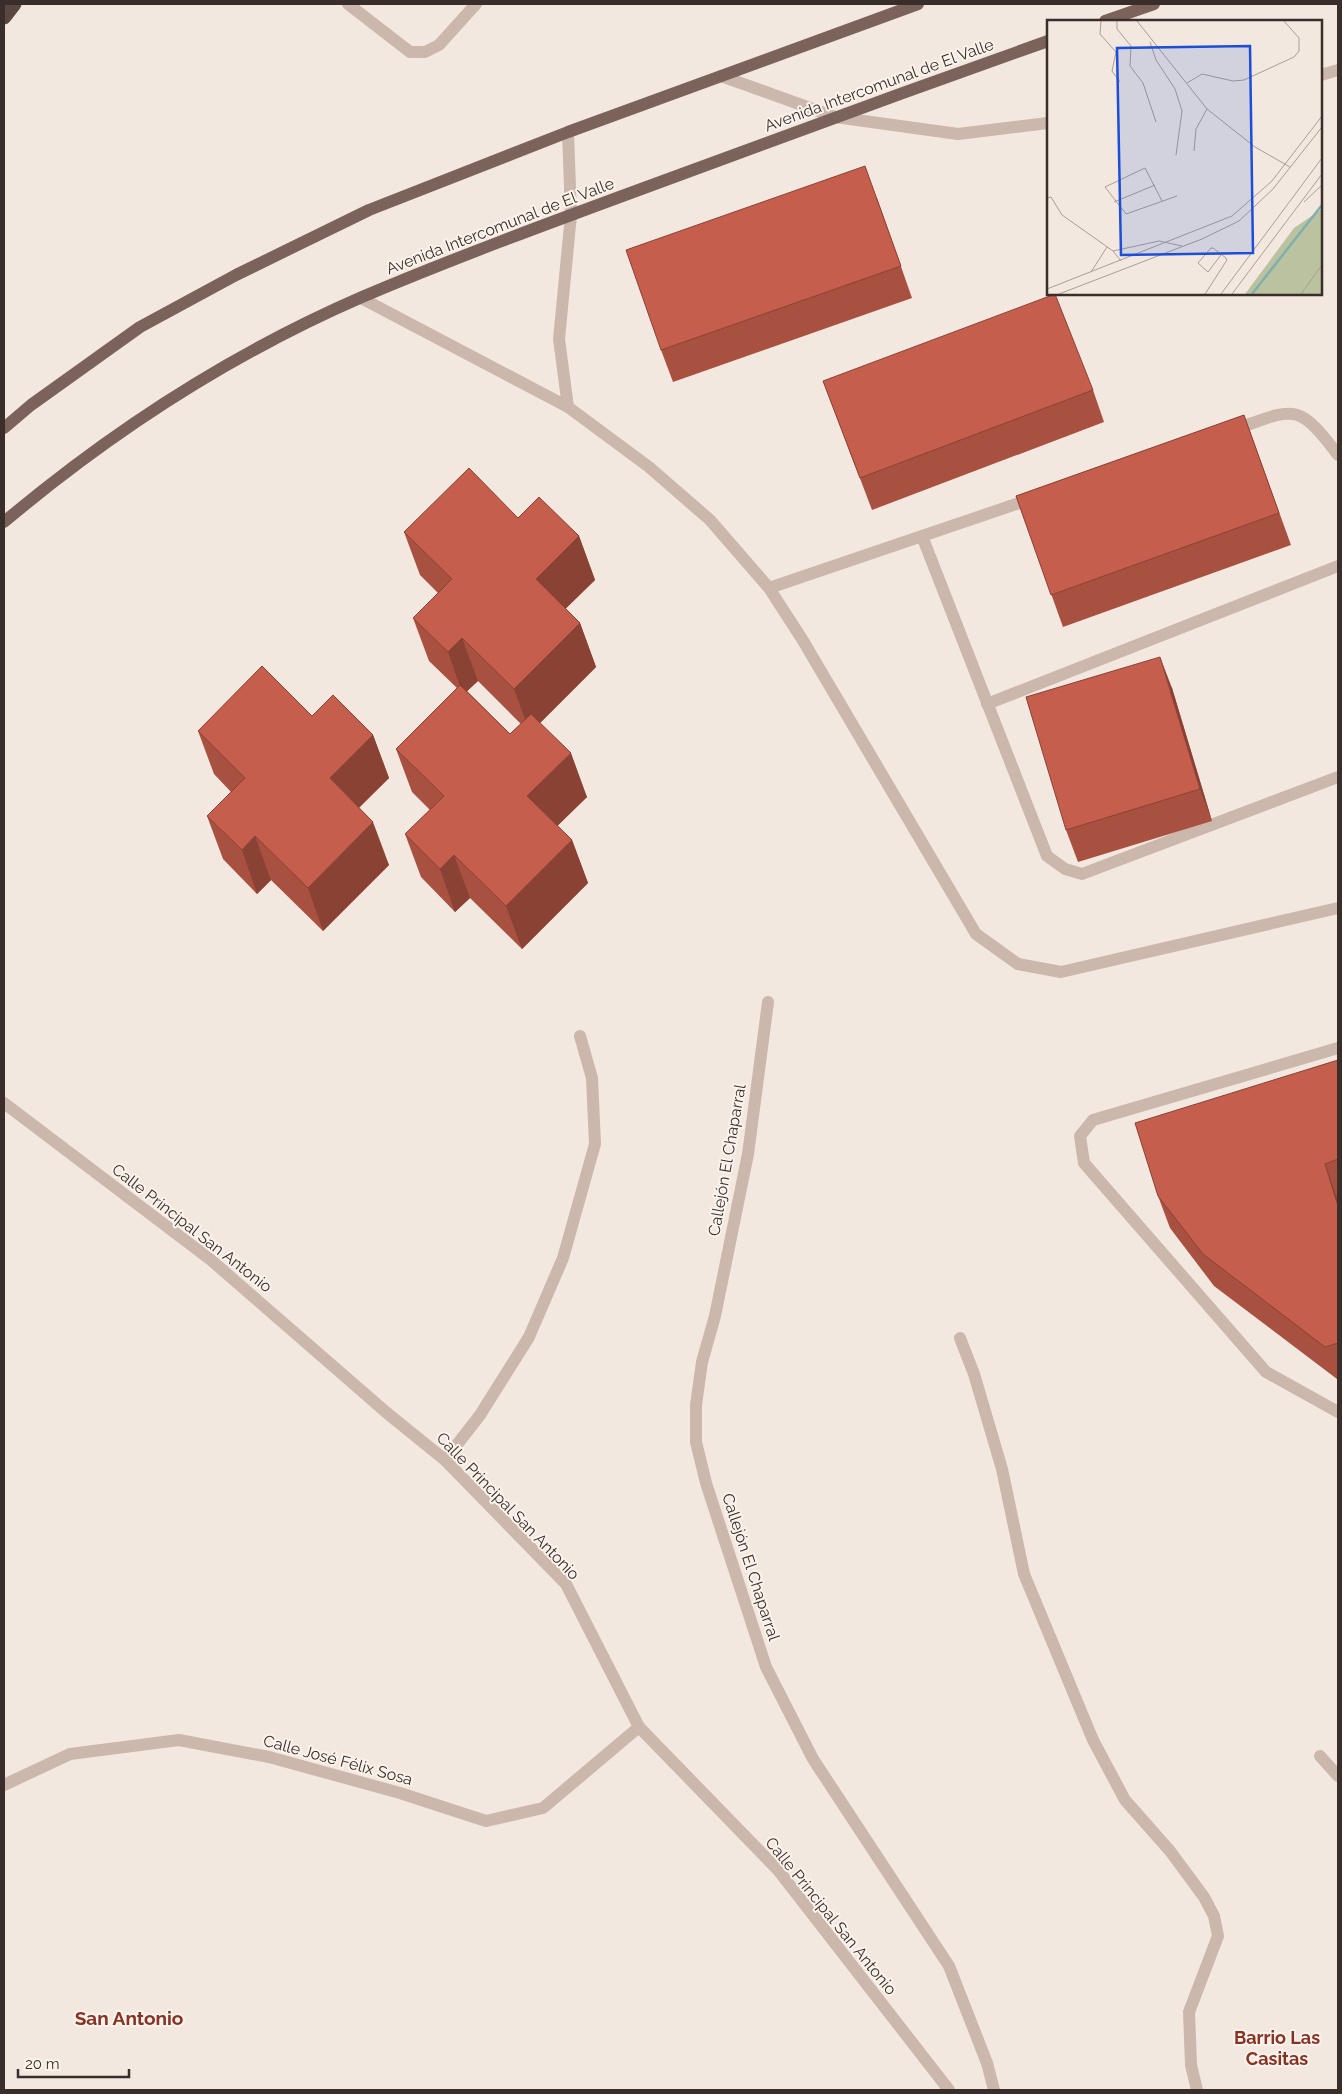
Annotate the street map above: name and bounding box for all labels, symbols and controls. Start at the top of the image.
inset map [1047,20,1322,295]
street label: Avenida Intercomunal de El Valle [762,35,996,135]
street label: Avenida Intercomunal de El Valle [383,174,617,278]
street label: Callejón El Chaparral [704,1082,750,1237]
street label: Calle Principal San Antonio [108,1160,276,1296]
street label: Calle Principal San Antonio [433,1428,583,1584]
street label: Callejón El Chaparral [718,1491,784,1644]
street label: Calle José Félix Sosa [261,1731,415,1789]
street label: Calle Principal San Antonio [761,1833,901,1999]
district label: San Antonio [75,2007,183,2029]
district label: Barrio Las Casitas [1234,2027,1320,2069]
scale bar [18,2046,129,2078]
text: 20 m [25,2055,60,2073]

